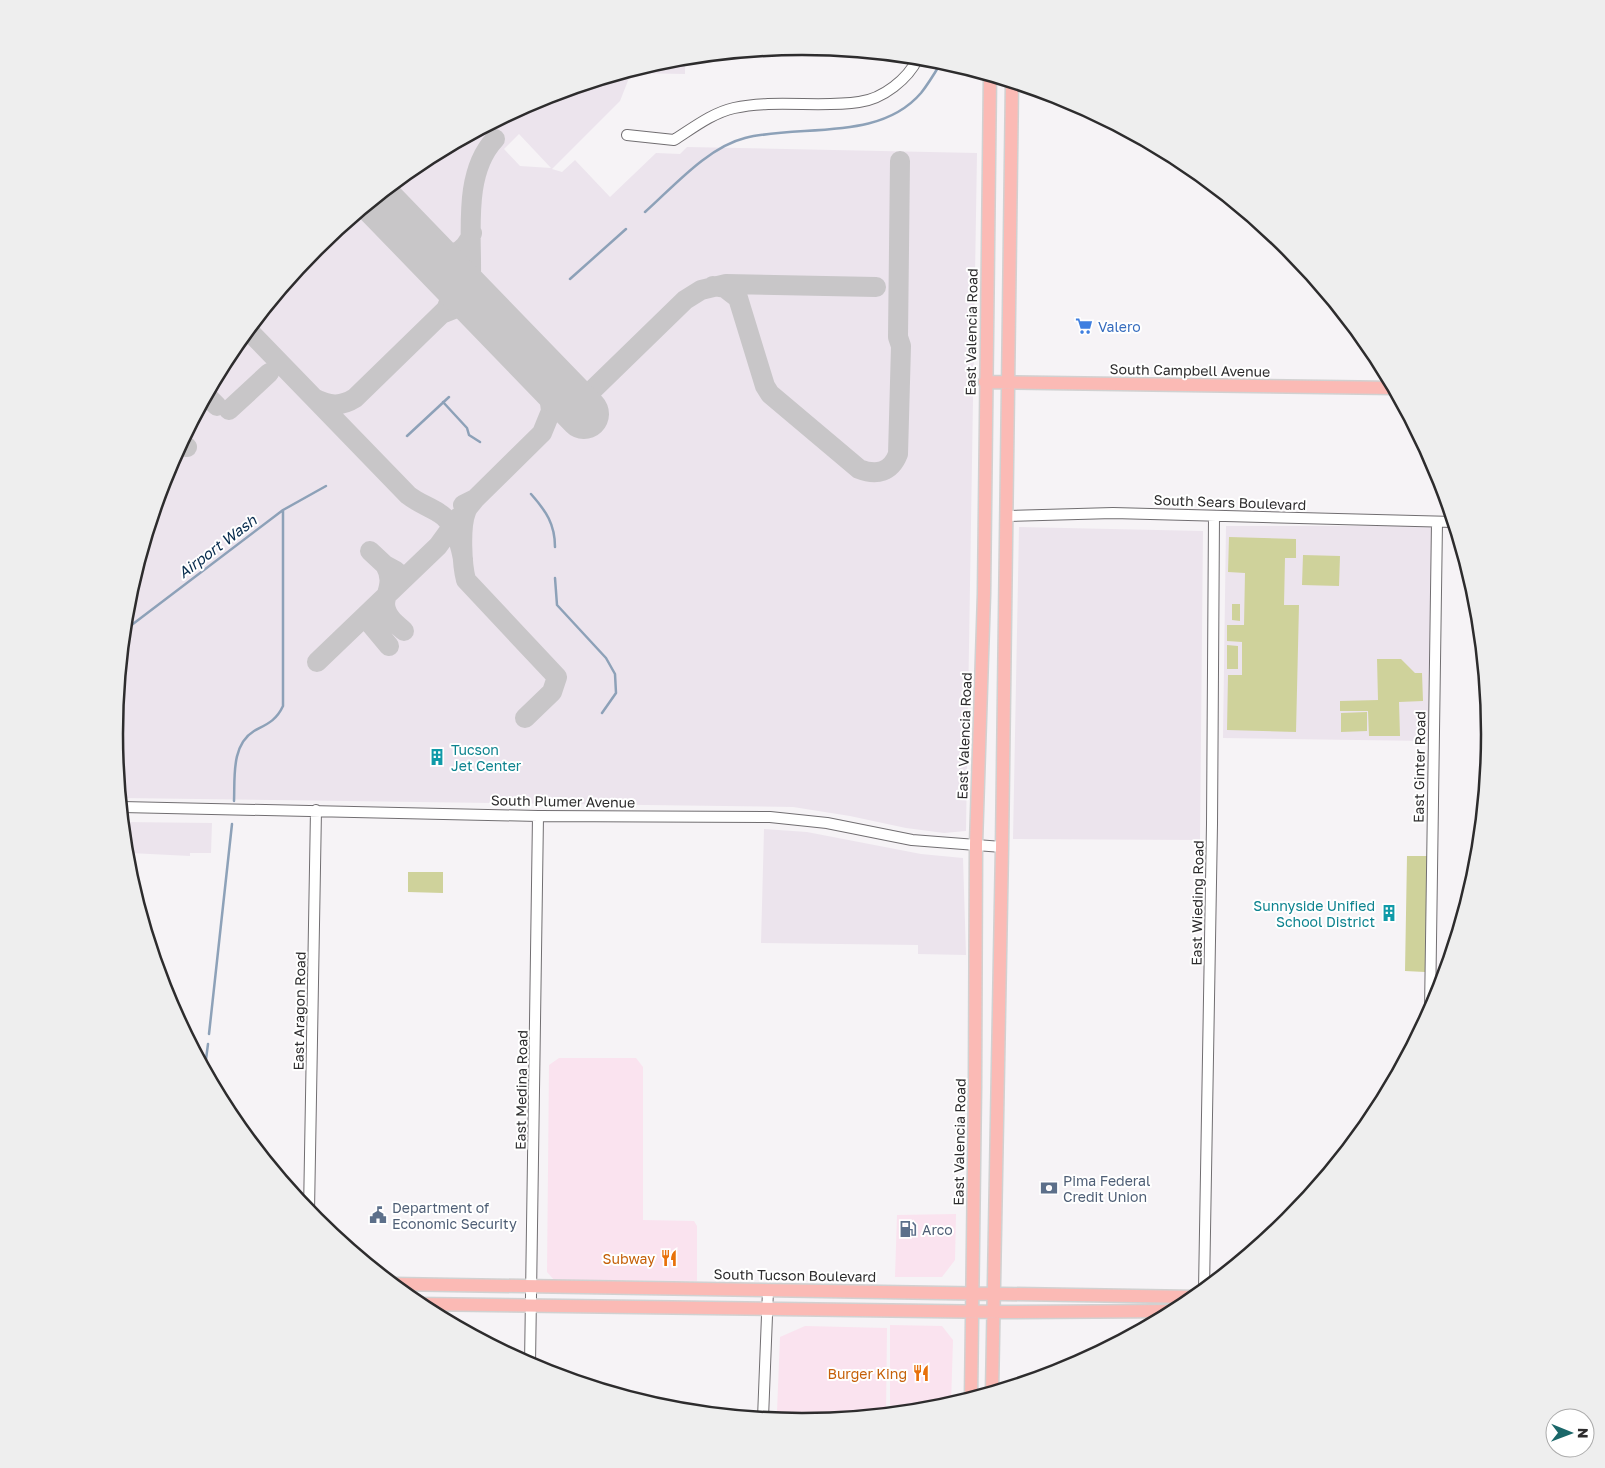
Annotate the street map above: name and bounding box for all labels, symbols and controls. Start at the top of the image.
street label: East Valencia Road [961,268,981,396]
supermarket icon: Valero [1074,316,1094,336]
place label: Valero [1098,318,1141,335]
street label: South Campbell Avenue [1110,360,1270,380]
street label: South Sears Boulevard [1153,491,1307,513]
water label: Airport Wash [174,510,260,581]
street label: East Valencia Road [953,672,975,800]
street label: East Ginter Road [1410,711,1428,823]
place label: Tucson Jet Center [451,741,522,774]
building icon: Tucson Jet Center [427,747,447,767]
street label: South Plumer Avenue [491,791,635,811]
street label: East Wieding Road [1187,840,1207,966]
place label: Sunnyside Unified School District [1253,897,1375,930]
building icon: Sunnyside Unified School District [1379,903,1399,923]
street label: East Aragon Road [289,951,309,1071]
street label: East Medina Road [511,1030,531,1150]
street label: East Valencia Road [949,1078,969,1206]
place label: Pima Federal Credit Union [1063,1172,1150,1205]
bank icon: Pima Federal Credit Union [1039,1178,1059,1198]
place label: Department of Economic Security [392,1199,517,1232]
public building icon: Department of Economic Security [368,1205,388,1225]
fuel station icon: Arco [898,1219,918,1239]
place label: Arco [922,1221,953,1238]
restaurant icon: Subway [659,1248,679,1268]
place label: Subway [603,1250,655,1267]
street label: South Tucson Boulevard [714,1265,876,1285]
restaurant icon: Burger King [911,1363,931,1383]
place label: Burger King [828,1365,907,1382]
north arrow [1545,1408,1595,1458]
text: N [1575,1428,1592,1439]

